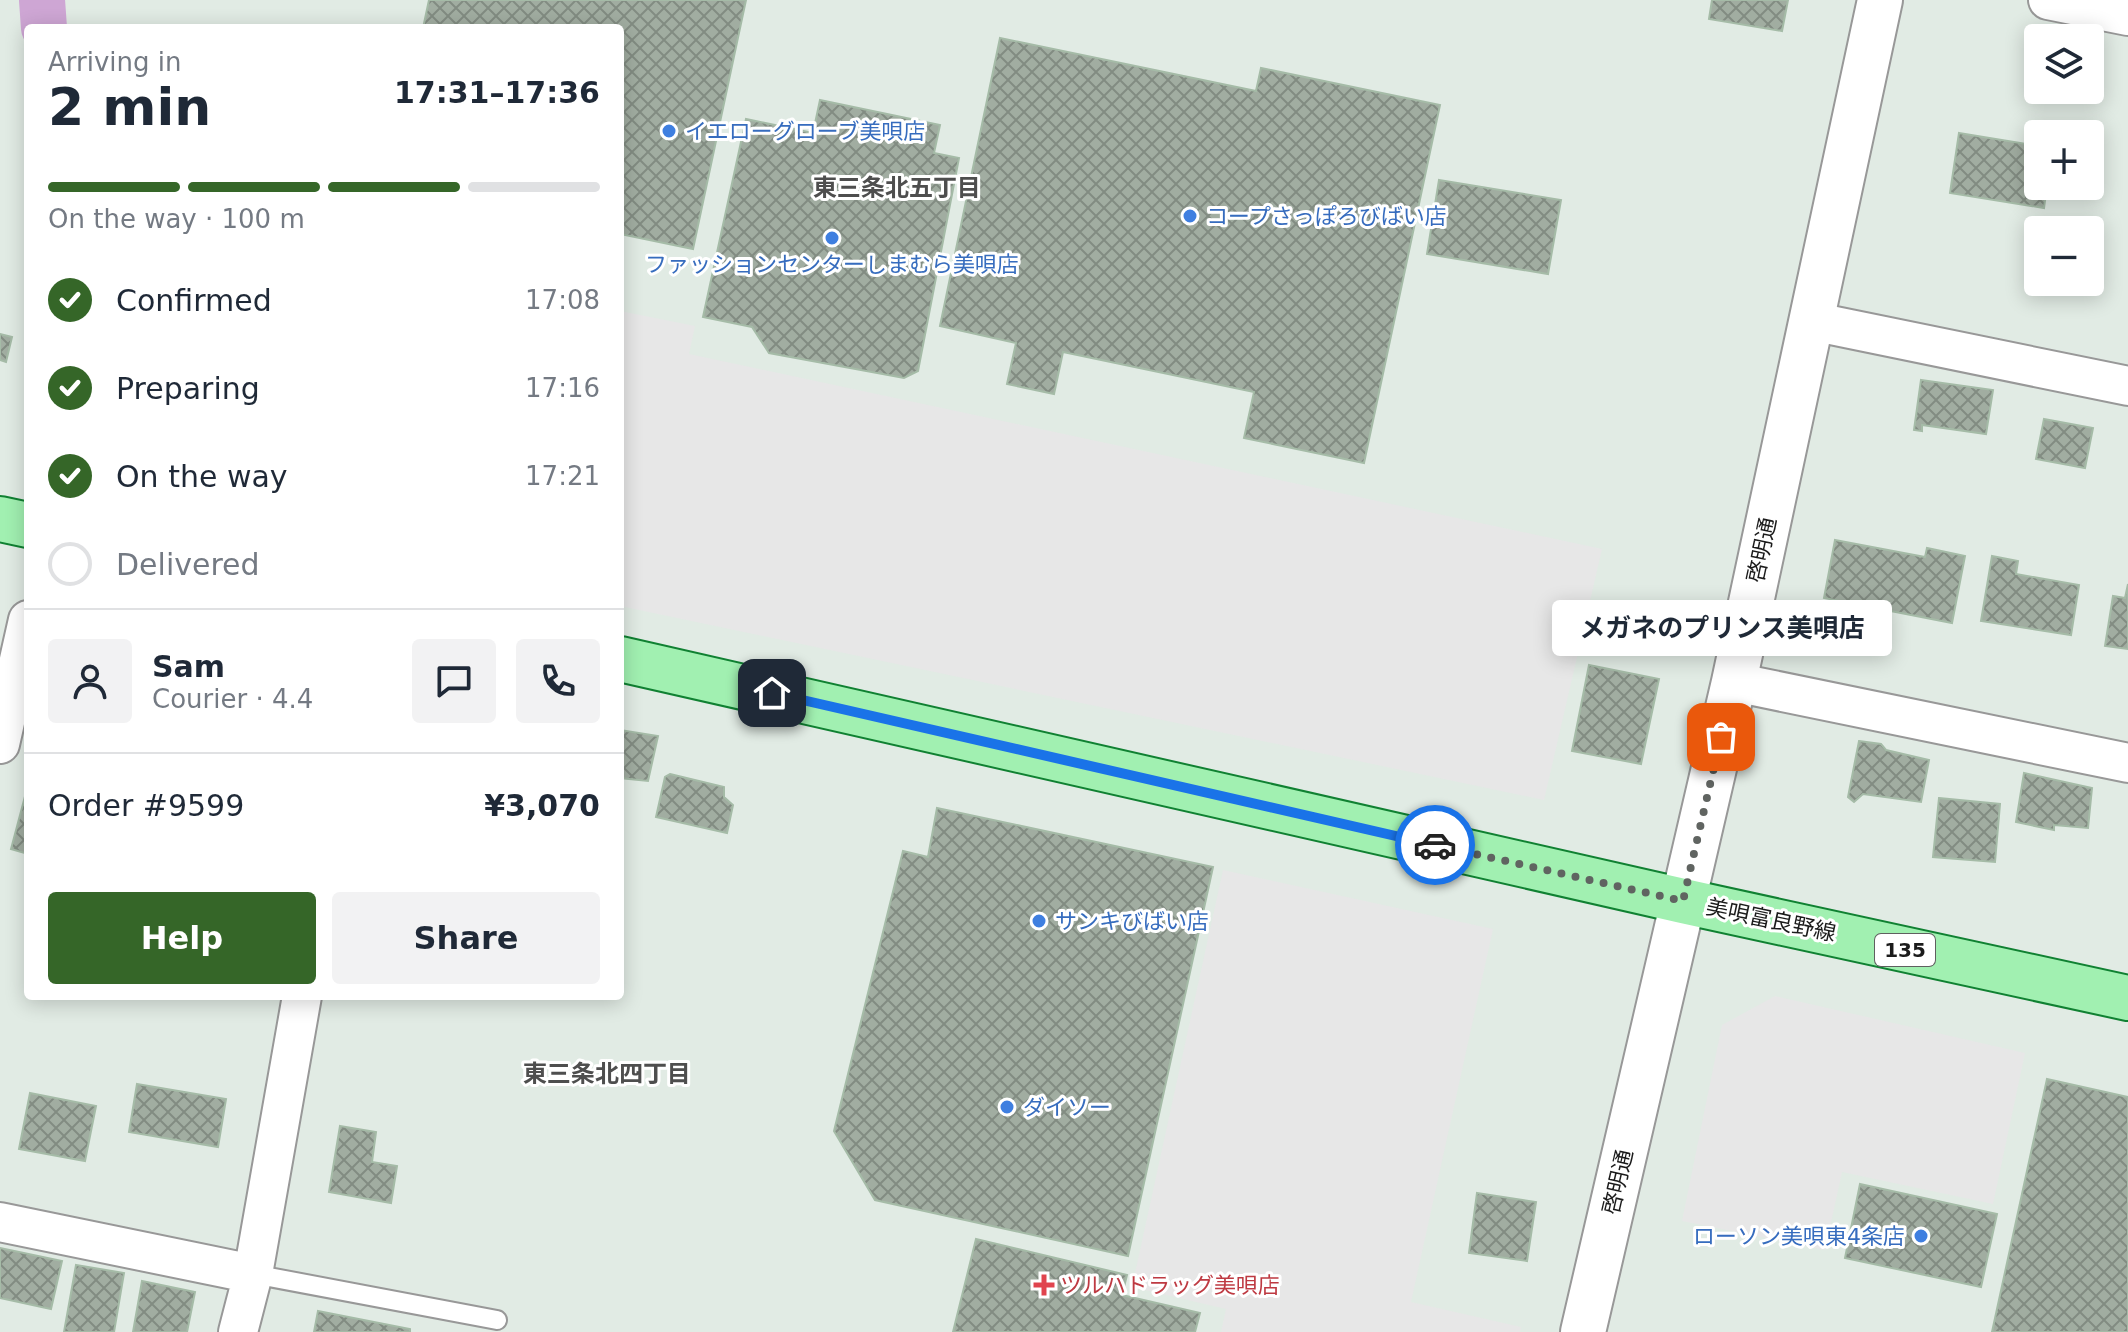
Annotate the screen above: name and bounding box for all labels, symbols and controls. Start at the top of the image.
map controls [2024,24,2104,296]
button: layers [2024,24,2104,104]
text: Arriving in [48,47,182,77]
text: 17:31–17:36 [394,75,600,110]
text: 2 min [48,77,211,137]
place label: イエローグローブ美唄店 [685,119,925,144]
button: + [2024,120,2104,200]
marker: イエローグローブ美唄店 [660,122,678,140]
district label: 東三条北五丁目 [813,174,981,202]
text: On the way · 100 m [48,204,305,234]
place label: コープさっぽろびばい店 [1206,204,1447,229]
marker: コープさっぽろびばい店 [1181,207,1199,225]
button: − [2024,216,2104,296]
marker: ファッションセンターしまむら美唄店 [823,229,841,247]
place label: ファッションセンターしまむら美唄店 [645,252,1019,277]
icon: check [48,278,92,322]
text: Confirmed [116,283,272,318]
text: 17:08 [525,285,600,315]
icon: check [48,366,92,410]
text: Preparing [116,371,260,406]
text: 17:16 [525,373,600,403]
icon: check [48,454,92,498]
text: On the way [116,459,288,494]
text: 17:21 [525,461,600,491]
street label: 啓明通 [1743,515,1781,585]
text: Delivered [116,547,260,582]
callout: メガネのプリンス美唄店 [1551,601,1891,657]
text: メガネのプリンス美唄店 [1579,613,1865,643]
button: person [48,639,132,723]
button: chat [412,639,496,723]
button: phone [516,639,600,723]
text: Sam [152,649,225,684]
pin [738,659,806,727]
icon: home [750,671,794,715]
text: Courier · 4.4 [152,684,313,714]
pin [1687,703,1755,771]
icon: bag [1699,715,1743,759]
text: Order #9599 [48,788,244,823]
text: ¥3,070 [484,788,600,823]
courier [1395,805,1475,885]
icon: car [1413,823,1457,867]
button: Help [48,892,316,984]
button: Share [332,892,600,984]
street label: 美唄富良野線 [1704,894,1838,946]
place label: サンキびばい店 [1055,909,1209,934]
marker: サンキびばい店 [1030,912,1048,930]
road number: 135 [1875,934,1935,966]
district label: 東三条北四丁目 [523,1060,691,1088]
place label: ダイソー [1023,1095,1111,1120]
marker: ダイソー [998,1098,1016,1116]
street label: 啓明通 [1598,1147,1638,1217]
place label: ローソン美唄東4条店 [1693,1224,1905,1249]
marker: ローソン美唄東4条店 [1912,1227,1930,1245]
place label: ツルハドラッグ美唄店 [1060,1273,1280,1298]
marker: ツルハドラッグ美唄店 [1035,1276,1053,1294]

